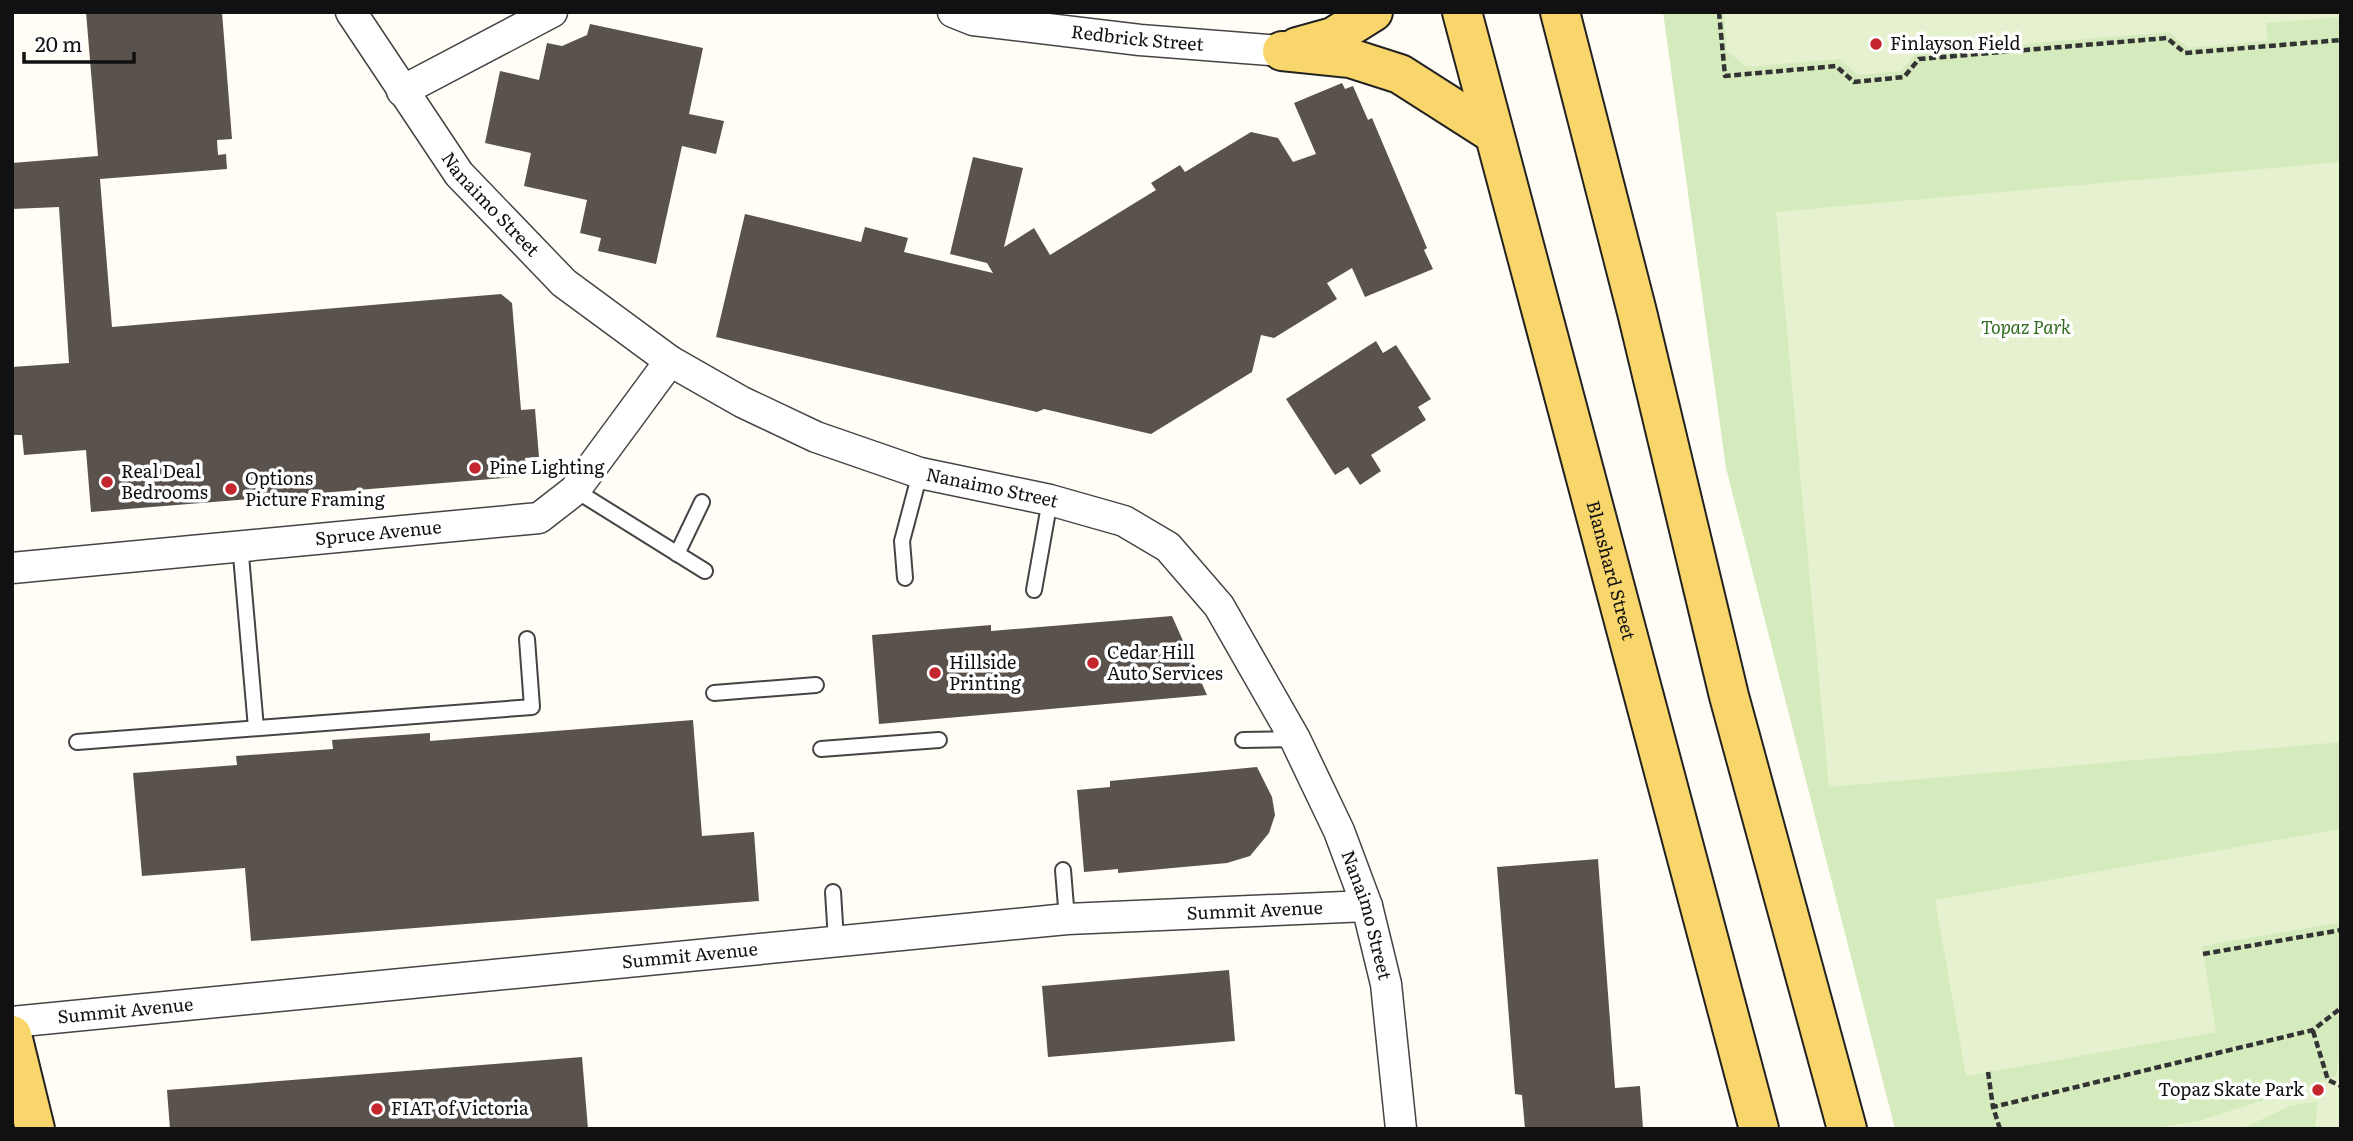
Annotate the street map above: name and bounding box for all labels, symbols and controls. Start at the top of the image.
street label: Redbrick Street [1070,17,1206,57]
scale bar [24,21,135,65]
text: 20 m [35,27,82,58]
place label: Finlayson Field [1890,29,2020,56]
marker: Finlayson Field [1868,36,1884,52]
street label: Nanaimo Street [436,146,547,262]
park label: Topaz Park [1981,313,2071,340]
place label: Pine Lighting [489,453,605,480]
place label: Real Deal Bedrooms [121,457,208,505]
marker: Pine Lighting [467,460,483,476]
street label: Nanaimo Street [924,460,1062,514]
place label: Options Picture Framing [245,464,386,512]
marker: Real Deal Bedrooms [99,474,115,490]
marker: Options Picture Framing [223,481,239,497]
street label: Blanshard Street [1581,497,1644,644]
street label: Spruce Avenue [314,512,443,551]
place label: Cedar Hill Auto Services [1107,638,1223,686]
place label: Hillside Printing [949,648,1022,696]
marker: Cedar Hill Auto Services [1085,655,1101,671]
marker: Hillside Printing [927,665,943,681]
street label: Nanaimo Street [1335,846,1400,983]
street label: Summit Avenue [1186,893,1323,926]
street label: Summit Avenue [620,934,759,974]
street label: Summit Avenue [56,989,194,1029]
place label: Topaz Skate Park [2158,1075,2305,1102]
marker: Topaz Skate Park [2310,1082,2326,1098]
place label: FIAT of Victoria [391,1094,529,1121]
marker: FIAT of Victoria [369,1101,385,1117]

